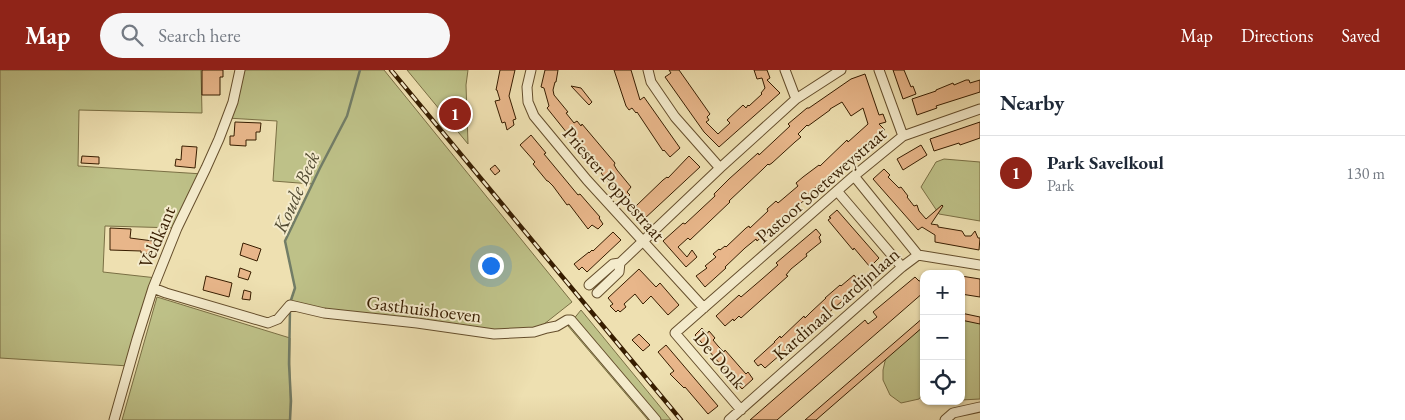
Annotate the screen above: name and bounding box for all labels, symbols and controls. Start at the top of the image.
search box [100,13,450,58]
text: Map [25,20,70,51]
icon: search [118,21,146,49]
text: Search here [158,23,241,48]
text: Map [1181,24,1213,47]
text: Directions [1241,24,1313,47]
text: Saved [1341,24,1380,47]
text: Nearby [1000,89,1064,116]
pin: 1 [439,95,471,133]
street label: Priester Poppestraat [557,121,671,247]
street label: Pastoor Soeteweystraat [751,121,892,249]
water label: Koude Beek [266,147,325,238]
text: Park Savelkoul [1047,150,1164,175]
text: 1 [1012,163,1020,184]
text: 130 m [1346,163,1385,184]
text: Park [1047,175,1074,196]
street label: Veldkant [133,202,181,272]
street label: Kardinaal Cardijnlaan [767,242,905,366]
your location [478,253,504,279]
map controls [920,270,965,405]
button: + [920,270,965,315]
street label: Gasthuishoeven [365,290,483,328]
button: − [920,315,965,360]
street label: De Donk [688,326,753,395]
button: locate [920,360,965,405]

